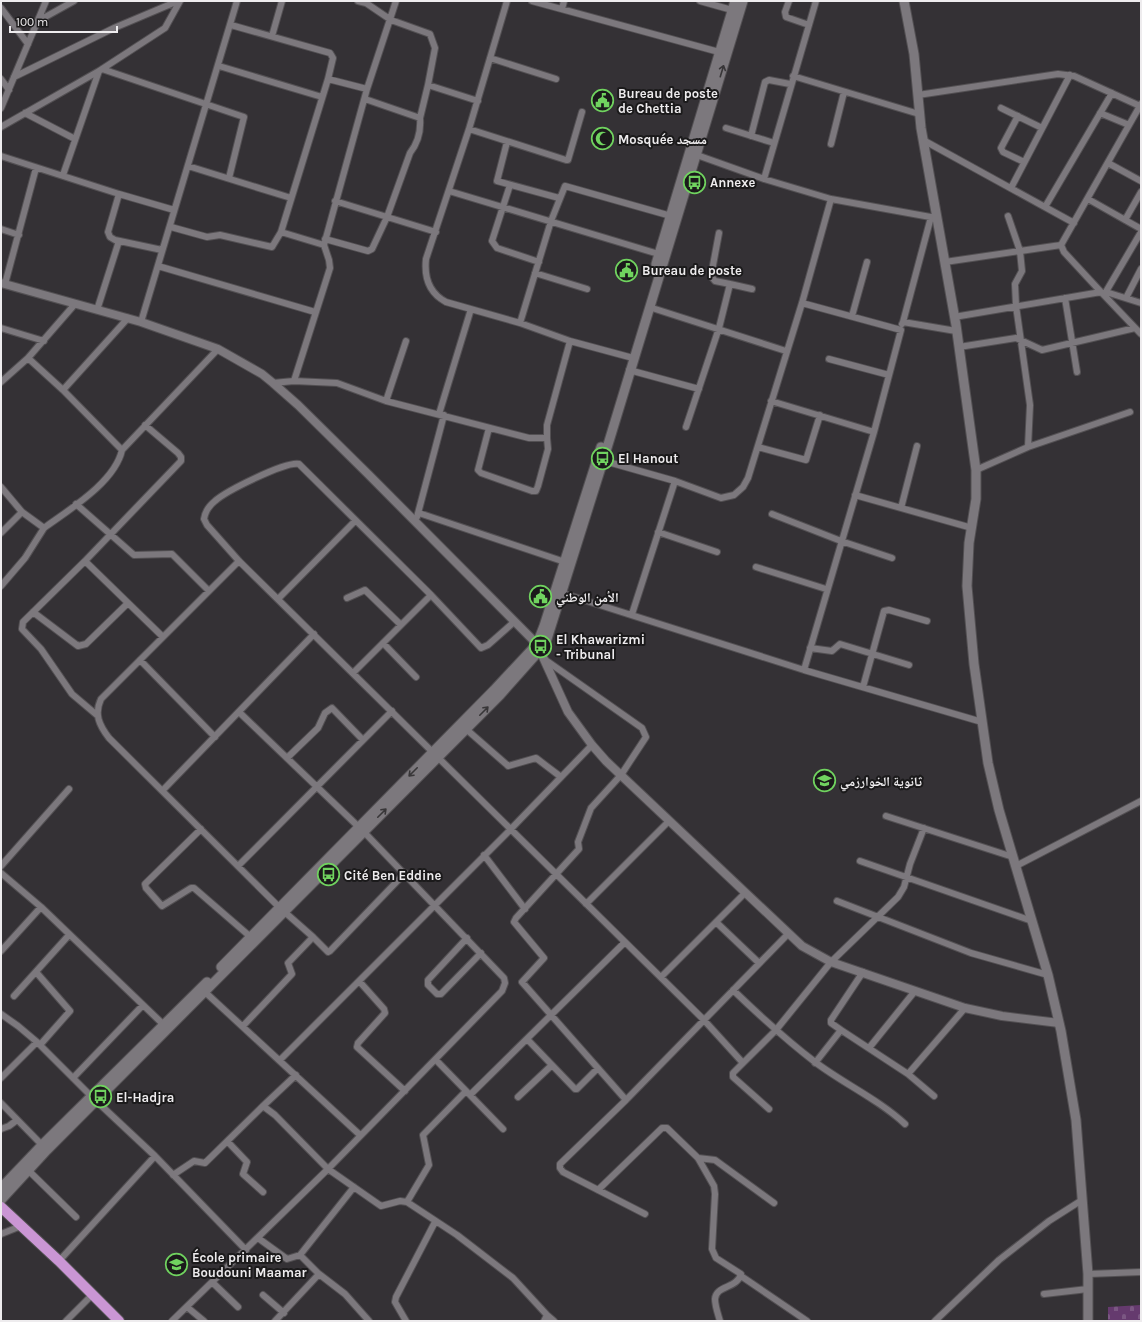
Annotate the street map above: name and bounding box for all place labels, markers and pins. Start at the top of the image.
place label: Bureau de poste de Chettia [618,86,718,116]
public building icon: Bureau de poste de Chettia [589,87,615,113]
mosque icon: Mosquée مسجد [590,126,616,152]
place label: Mosquée مسجد [618,132,707,148]
bus stop icon: Annexe [682,169,708,195]
place label: Annexe [710,175,755,190]
public building icon: Bureau de poste [613,257,639,283]
place label: Bureau de poste [642,263,742,278]
bus stop icon: El Hanout [590,445,616,471]
place label: El Hanout [618,451,678,466]
public building icon: الأمن الوطني [527,584,553,610]
place label: الأمن الوطني [556,590,619,608]
place label: El Khawarizmi - Tribunal [556,632,645,662]
bus stop icon: El Khawarizmi - Tribunal [527,633,553,659]
school or university icon: ثانوية الخوارزمي [812,768,838,794]
place label: ثانوية الخوارزمي [840,774,922,792]
bus stop icon: Cité Ben Eddine [316,862,342,888]
place label: Cité Ben Eddine [344,868,441,883]
bus stop icon: El-Hadjra [88,1084,114,1110]
place label: El-Hadjra [116,1090,174,1105]
place label: École primaire Boudouni Maamar [192,1248,308,1280]
school or university icon: École primaire Boudouni Maamar [163,1251,189,1277]

